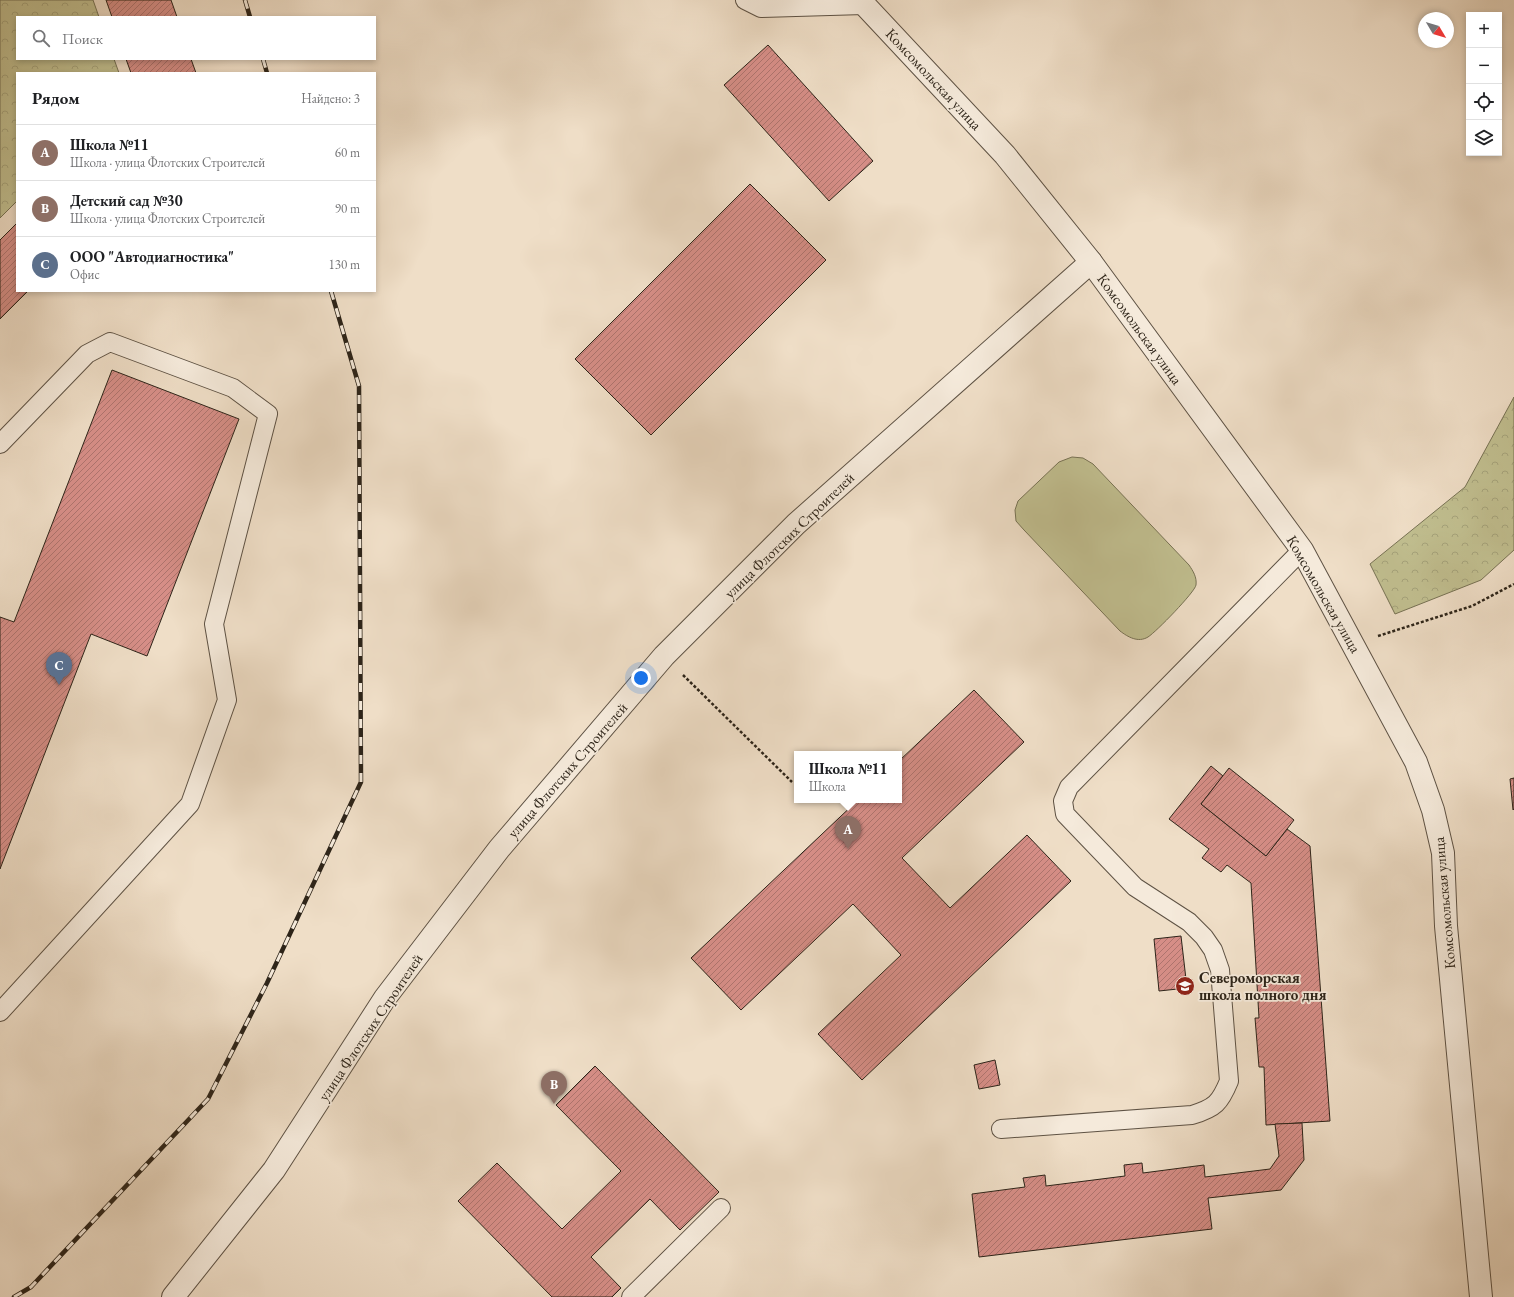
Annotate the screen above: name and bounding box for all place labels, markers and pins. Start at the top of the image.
pin: C [46,652,72,685]
pin: A [835,816,861,849]
place label: Североморская школа полного дня [1199,968,1327,1004]
school or university icon: Североморская школа полного дня [1174,975,1196,997]
pin: B [541,1071,567,1104]

